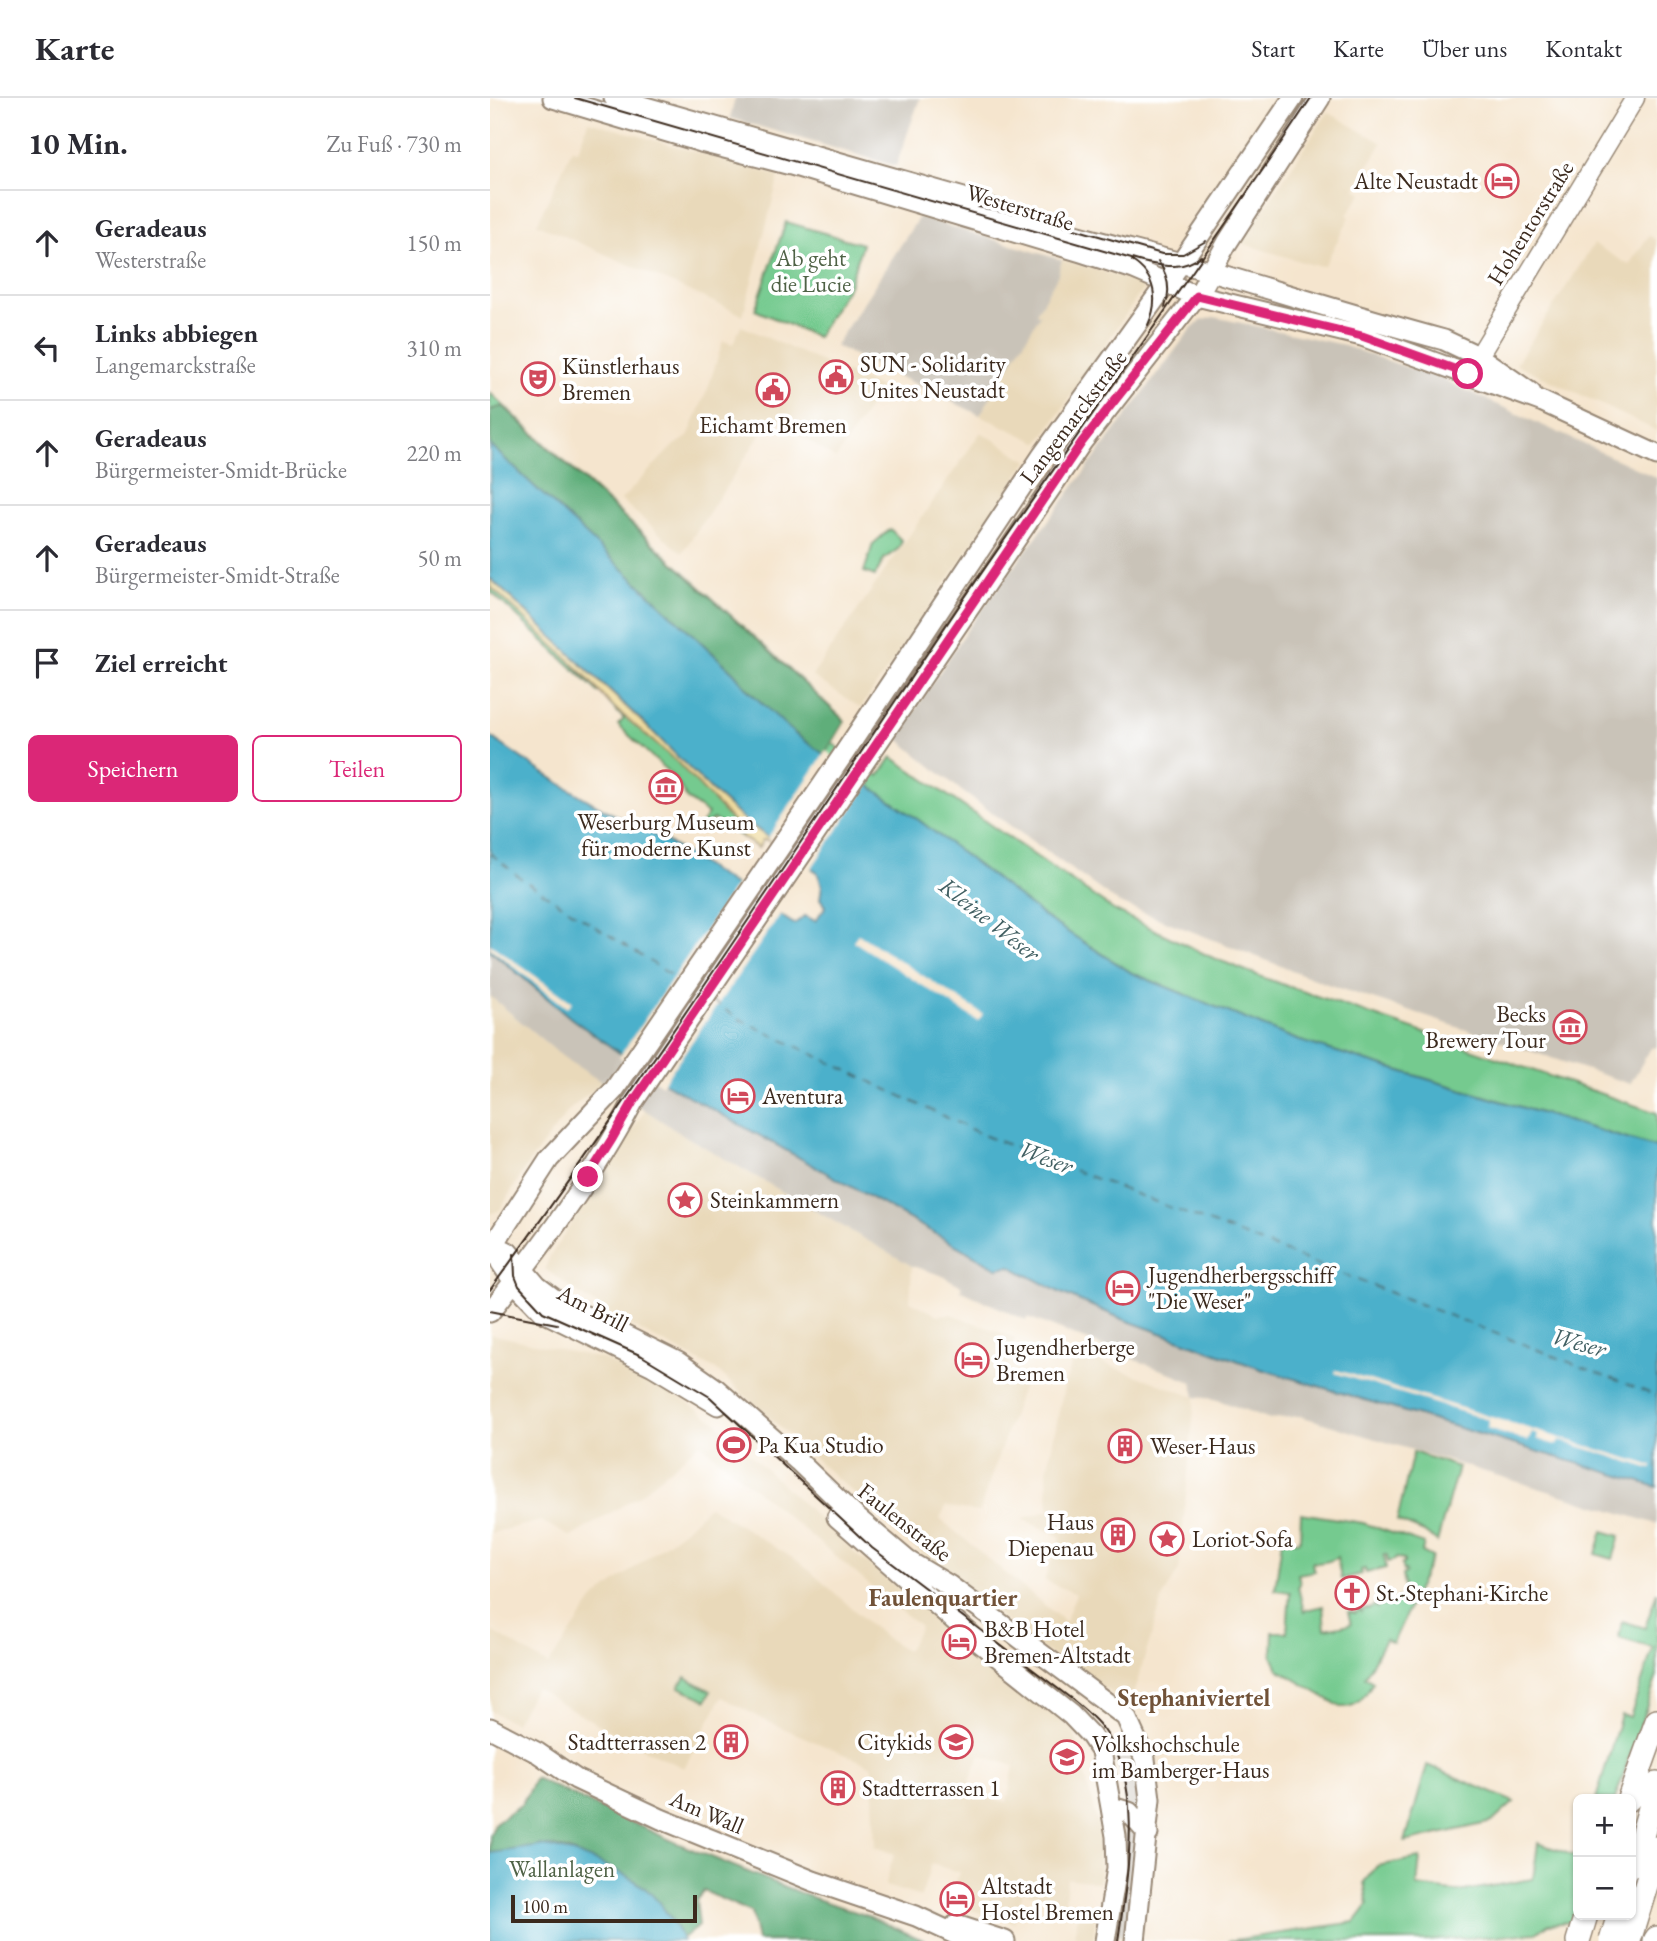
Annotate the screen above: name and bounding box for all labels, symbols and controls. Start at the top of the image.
text: Karte [35,27,114,70]
text: Start [1251,33,1295,64]
text: Karte [1333,33,1384,64]
text: Über uns [1422,33,1507,64]
text: Kontakt [1545,33,1622,64]
text: 10 Min. [28,124,128,163]
text: Zu Fuß · 730 m [327,129,462,159]
street label: Hohentorstraße [1480,155,1580,291]
hotel icon: Alte Neustadt [1483,162,1521,200]
place label: Alte Neustadt [1353,166,1479,196]
street label: Westerstraße [962,176,1078,238]
text: Geradeaus [95,211,207,245]
icon: ahead [28,224,66,262]
text: 150 m [406,228,462,258]
park label: Ab geht die Lucie [771,243,851,299]
text: Westerstraße [95,245,206,275]
text: Links abbiegen [95,316,258,350]
icon: left [28,329,66,367]
text: 310 m [406,333,462,363]
street label: Langemarckstraße [1013,344,1133,490]
place label: SUN - Solidarity Unites Neustadt [860,349,1007,405]
text: Langemarckstraße [95,350,256,380]
place label: Künstlerhaus Bremen [562,351,679,407]
public building icon: SUN - Solidarity Unites Neustadt [817,358,855,396]
route start [1452,358,1483,389]
theatre icon: Künstlerhaus Bremen [519,360,557,398]
public building icon: Eichamt Bremen [754,371,792,409]
place label: Eichamt Bremen [699,410,847,440]
text: Geradeaus [95,421,207,455]
icon: ahead [28,434,66,472]
text: 220 m [406,438,462,468]
text: Bürgermeister-Smidt-Brücke [95,455,347,485]
text: Geradeaus [95,526,207,560]
icon: ahead [28,539,66,577]
text: 50 m [417,543,462,573]
text: Bürgermeister-Smidt-Straße [95,560,340,590]
icon: arrive [28,644,66,682]
text: Ziel erreicht [95,646,227,680]
button: Speichern [28,735,238,802]
button: Teilen [252,735,462,802]
museum icon: Weserburg Museum für moderne Kunst [647,768,685,806]
place label: Weserburg Museum für moderne Kunst [577,807,755,863]
water label: Kleine Weser [933,869,1048,969]
place label: Becks Brewery Tour [1425,999,1546,1055]
museum icon: Becks Brewery Tour [1551,1008,1589,1046]
hotel icon: Aventura [719,1077,757,1115]
place label: Aventura [761,1081,844,1111]
water label: Weser [1015,1133,1079,1182]
route end [572,1161,603,1192]
place icon: Steinkammern [666,1181,704,1219]
place label: Steinkammern [710,1185,839,1215]
place label: Jugendherbergsschiff "Die Weser" [1146,1260,1337,1316]
hotel icon: Jugendherbergsschiff "Die Weser" [1104,1269,1142,1307]
street label: Am Brill [551,1277,634,1339]
water label: Weser [1548,1320,1611,1365]
place label: Jugendherberge Bremen [994,1332,1135,1388]
hotel icon: Jugendherberge Bremen [953,1341,991,1379]
sports icon: Pa Kua Studio [715,1426,753,1464]
building icon: Weser-Haus [1106,1427,1144,1465]
place label: Pa Kua Studio [758,1430,884,1460]
place label: Weser-Haus [1150,1431,1255,1461]
street label: Faulenstraße [852,1476,958,1568]
place label: Haus Diepenau [1008,1507,1094,1563]
building icon: Haus Diepenau [1099,1516,1137,1554]
place icon: Loriot-Sofa [1148,1520,1186,1558]
place label: Loriot-Sofa [1192,1524,1294,1554]
church icon: St.-Stephani-Kirche [1333,1574,1371,1612]
place label: St.-Stephani-Kirche [1376,1578,1548,1608]
district label: Faulenquartier [869,1582,1018,1614]
place label: B&B Hotel Bremen-Altstadt [984,1614,1132,1670]
hotel icon: B&B Hotel Bremen-Altstadt [940,1623,978,1661]
district label: Stephaniviertel [1118,1682,1271,1713]
building icon: Stadtterrassen 2 [712,1723,750,1761]
school or university icon: Citykids [937,1723,975,1761]
place label: Stadtterrassen 2 [568,1727,706,1757]
place label: Citykids [857,1727,932,1757]
place label: Volkshochschule im Bamberger-Haus [1092,1729,1270,1785]
school or university icon: Volkshochschule im Bamberger-Haus [1048,1738,1086,1776]
building icon: Stadtterrassen 1 [819,1769,857,1807]
place label: Stadtterrassen 1 [862,1773,1000,1803]
street label: Am Wall [665,1783,749,1841]
map controls [1573,1794,1636,1920]
button: + [1573,1794,1636,1857]
park label: Wallanlagen [509,1854,615,1884]
button: − [1573,1857,1636,1920]
place label: Altstadt Hostel Bremen [980,1871,1114,1927]
hotel icon: Altstadt Hostel Bremen [938,1880,976,1918]
scale bar [511,1892,696,1924]
text: 100 m [522,1894,568,1919]

